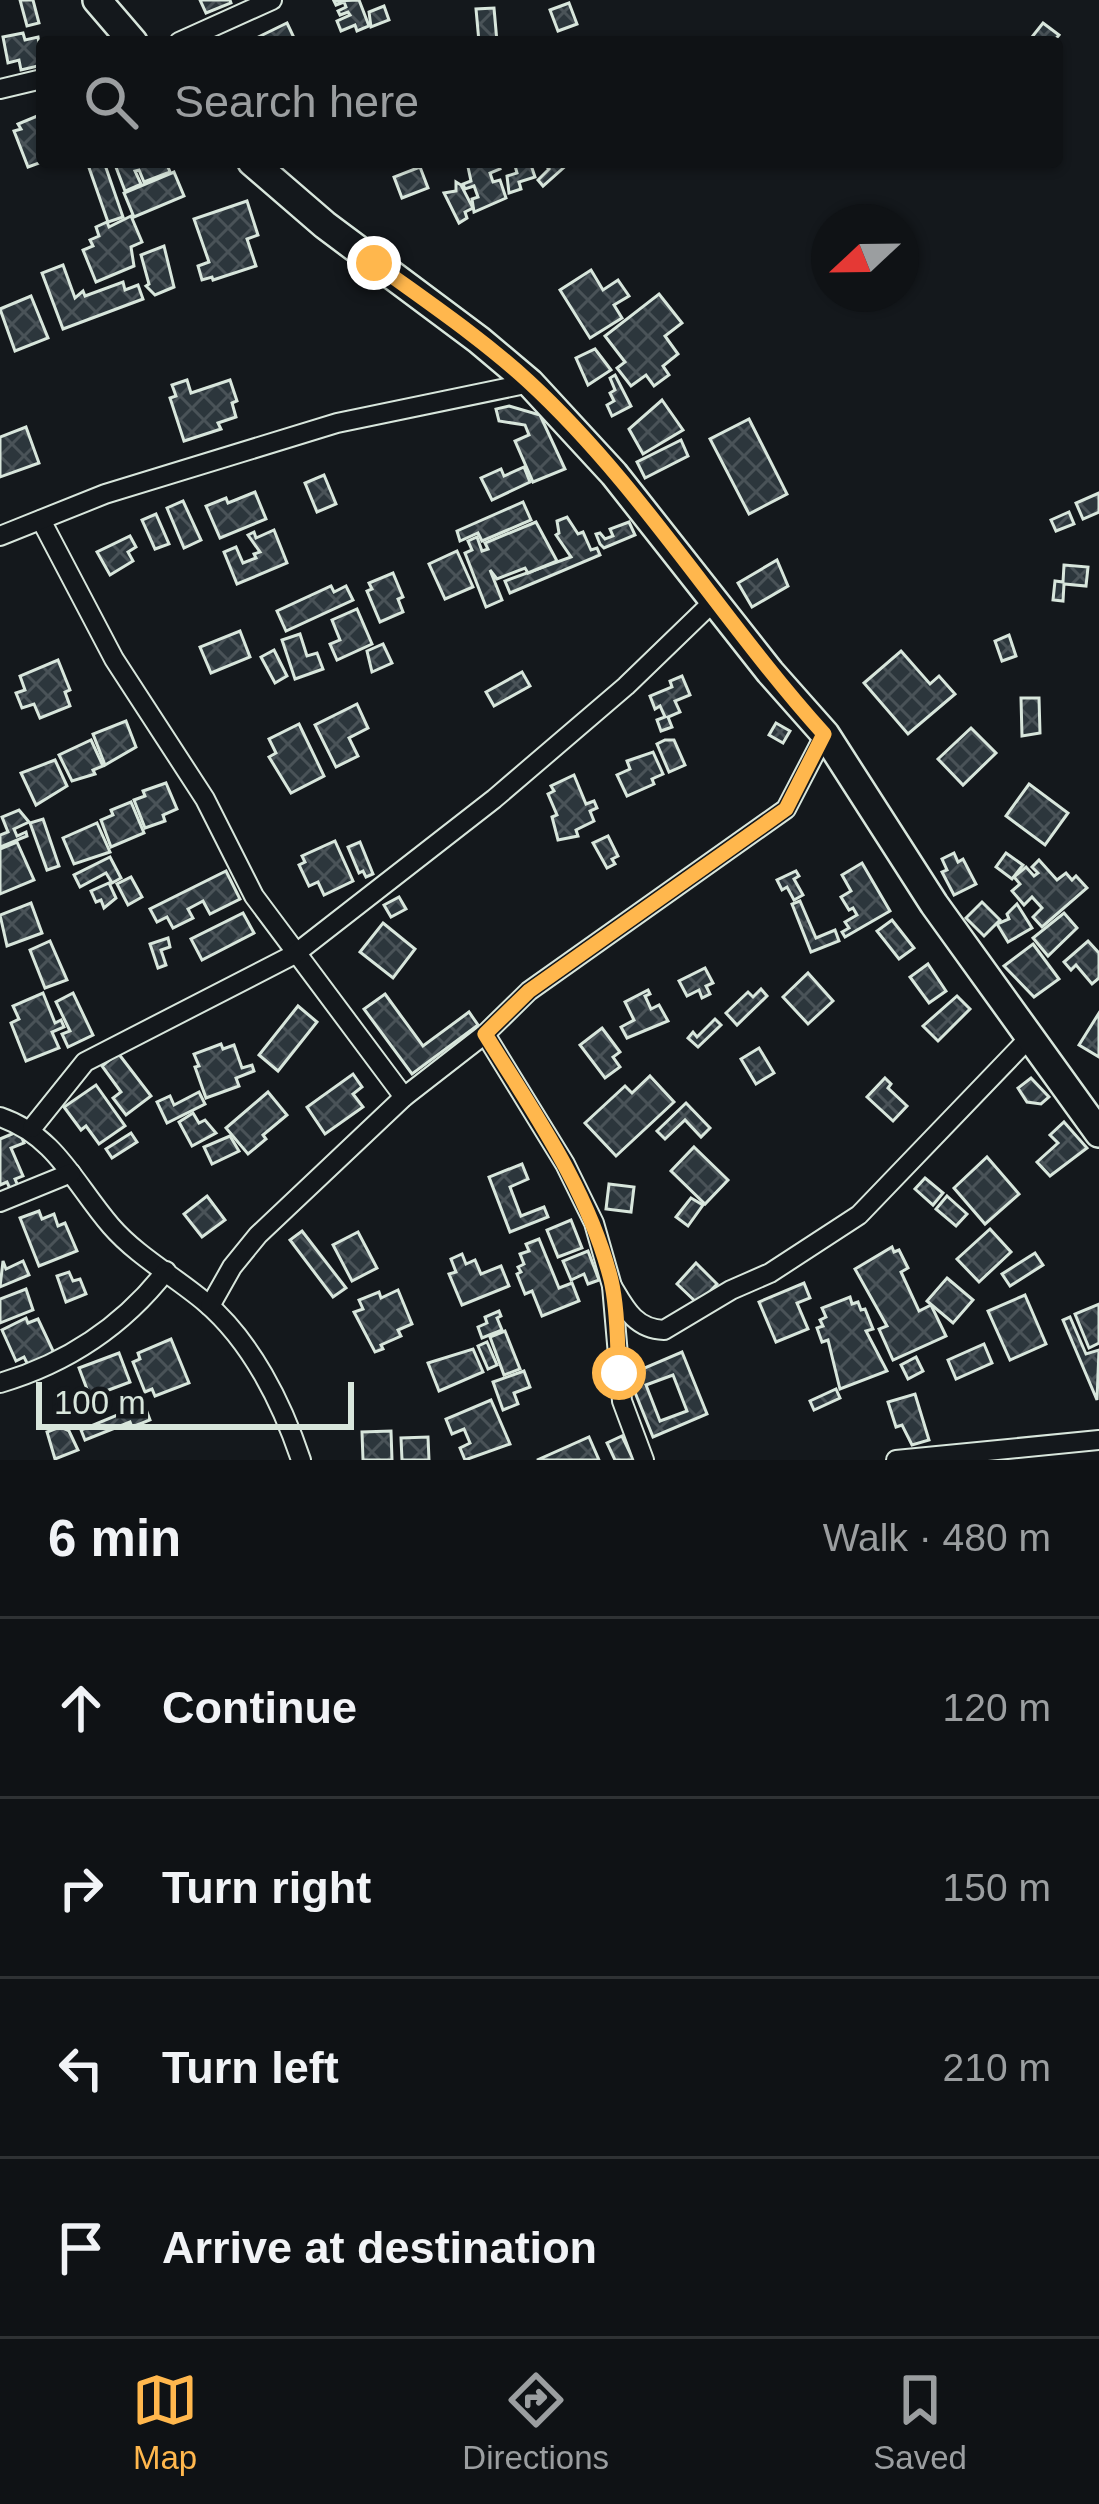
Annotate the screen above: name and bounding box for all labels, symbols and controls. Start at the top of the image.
search box [36,36,1063,168]
icon: search [78,69,144,135]
text: Search here [174,76,419,127]
north arrow [811,204,919,312]
route end [347,236,401,290]
route start [592,1346,646,1400]
scale bar [36,1376,354,1429]
text: 100 m [54,1384,146,1421]
text: 6 min [48,1510,181,1567]
text: Walk · 480 m [823,1516,1051,1559]
icon: ahead [48,1675,114,1741]
text: Continue [162,1682,357,1733]
text: 120 m [943,1686,1051,1729]
icon: right [48,1855,114,1921]
text: Turn right [162,1862,371,1913]
text: 150 m [943,1866,1051,1909]
icon: left [48,2035,114,2101]
text: Turn left [162,2042,339,2093]
text: 210 m [943,2046,1051,2089]
icon: arrive [48,2215,114,2281]
text: Arrive at destination [162,2222,597,2273]
tab: Map [132,2367,198,2477]
tab: Directions [462,2367,609,2477]
tab: Saved [873,2367,967,2477]

